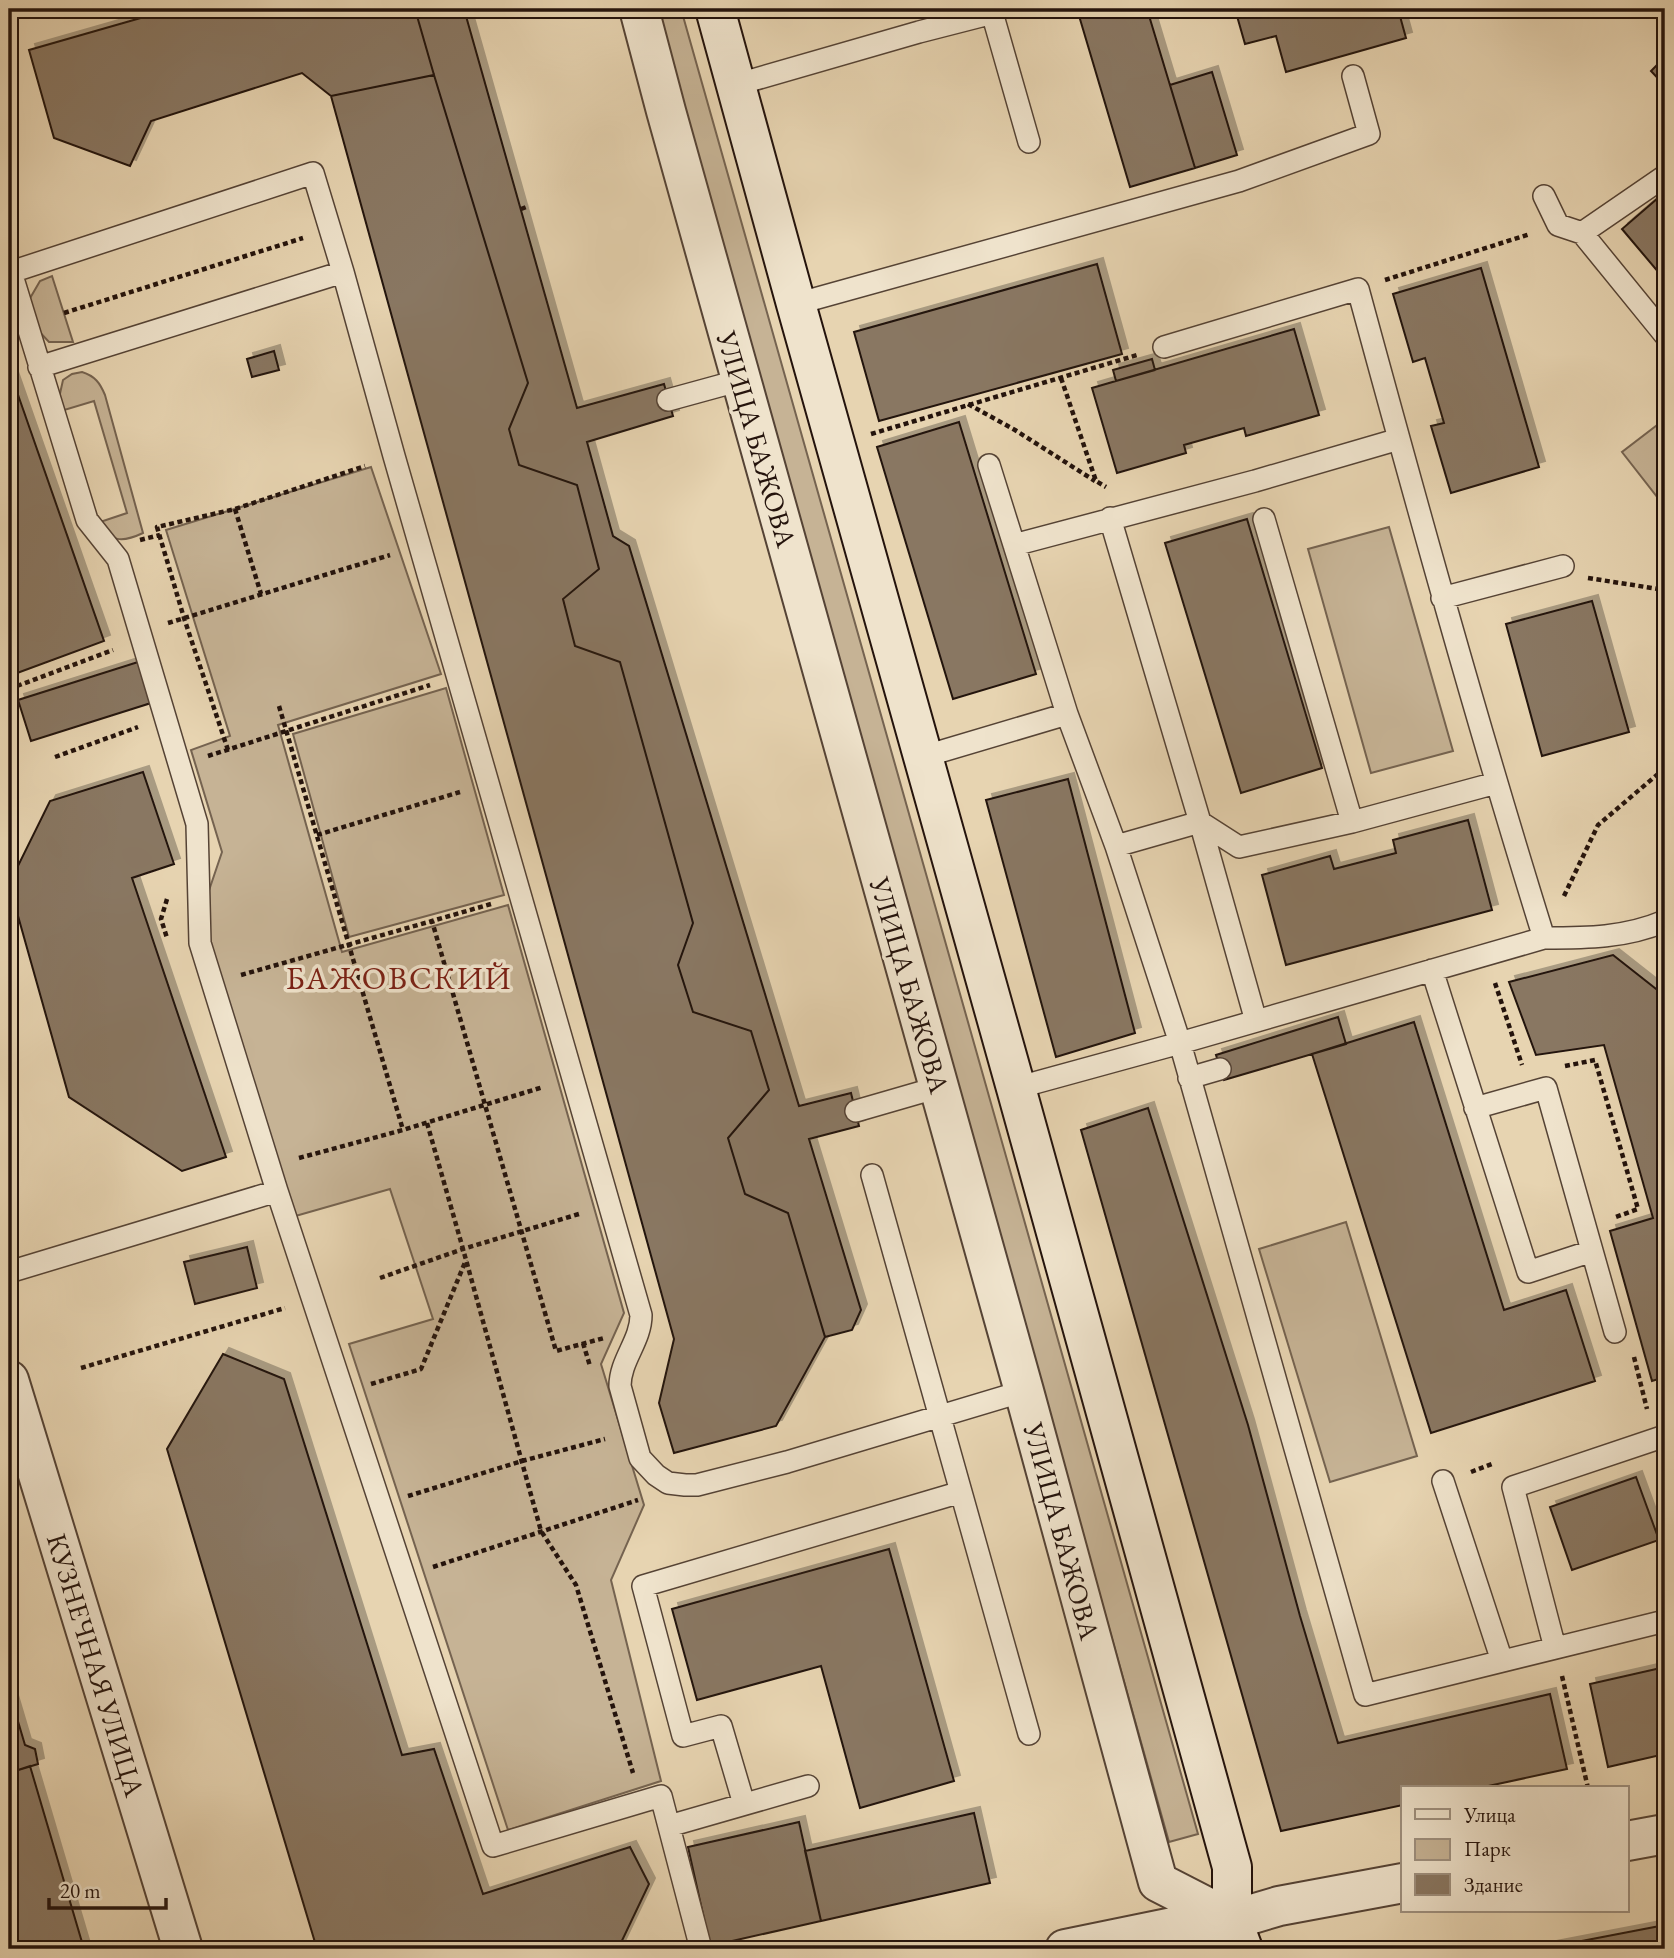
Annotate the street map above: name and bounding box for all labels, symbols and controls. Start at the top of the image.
street label: УЛИЦА БАЖОВА [709,326,805,552]
street label: УЛИЦА БАЖОВА [862,872,958,1098]
district label: БАЖОВСКИЙ [286,957,512,999]
street label: УЛИЦА БАЖОВА [1015,1417,1108,1644]
street label: КУЗНЕЧНАЯ УЛИЦА [39,1529,153,1802]
legend [1401,1786,1628,1912]
text: Улица [1463,1801,1516,1828]
text: Парк [1464,1835,1511,1862]
scale bar [49,1867,166,1911]
text: Здание [1464,1871,1523,1898]
text: 20 m [60,1877,101,1904]

